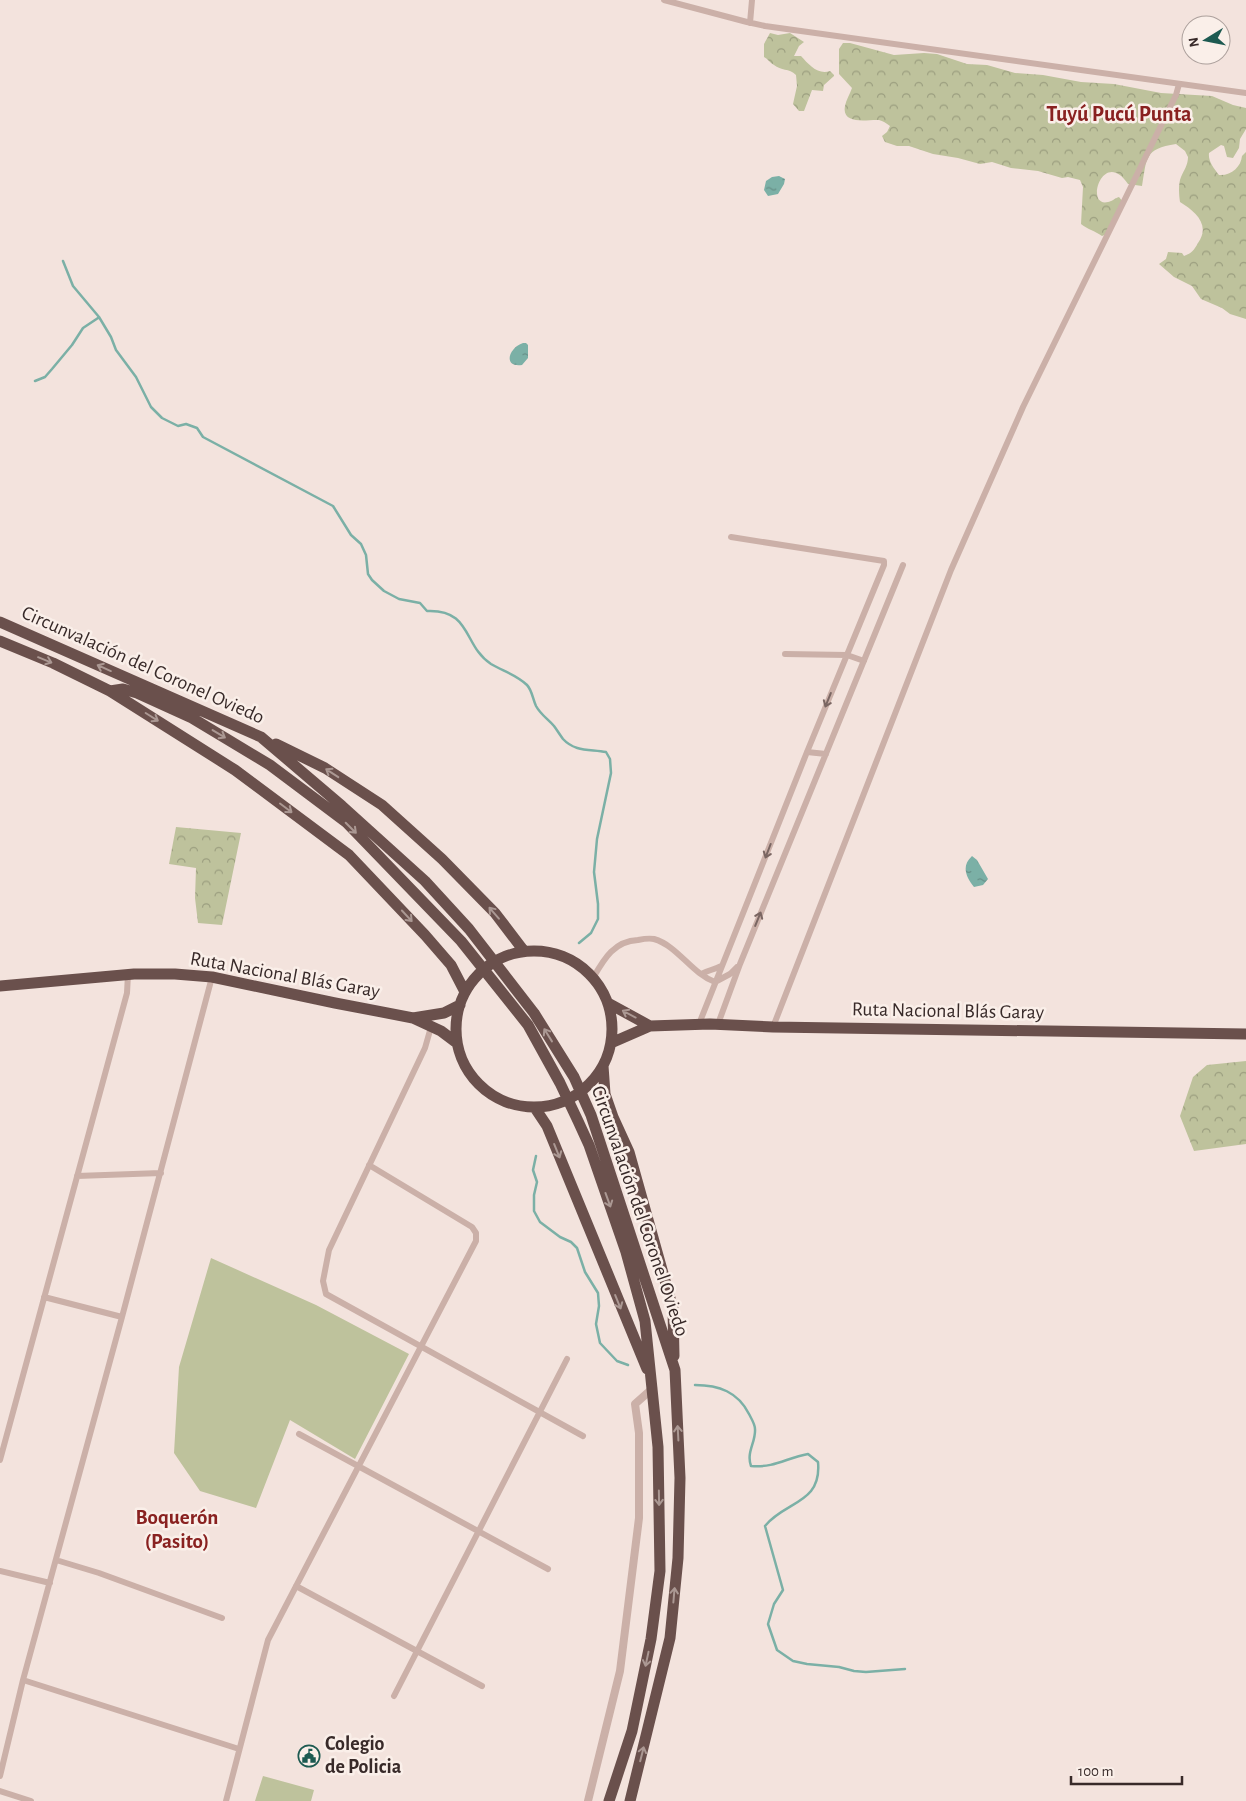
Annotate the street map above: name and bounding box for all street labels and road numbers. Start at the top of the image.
street label: Circunvalación del Coronel Oviedo [19,602,267,728]
street label: Ruta Nacional Blás Garay [188,948,382,1002]
street label: Ruta Nacional Blás Garay [852,999,1045,1023]
street label: Circunvalación del Coronel Oviedo [588,1083,692,1339]

